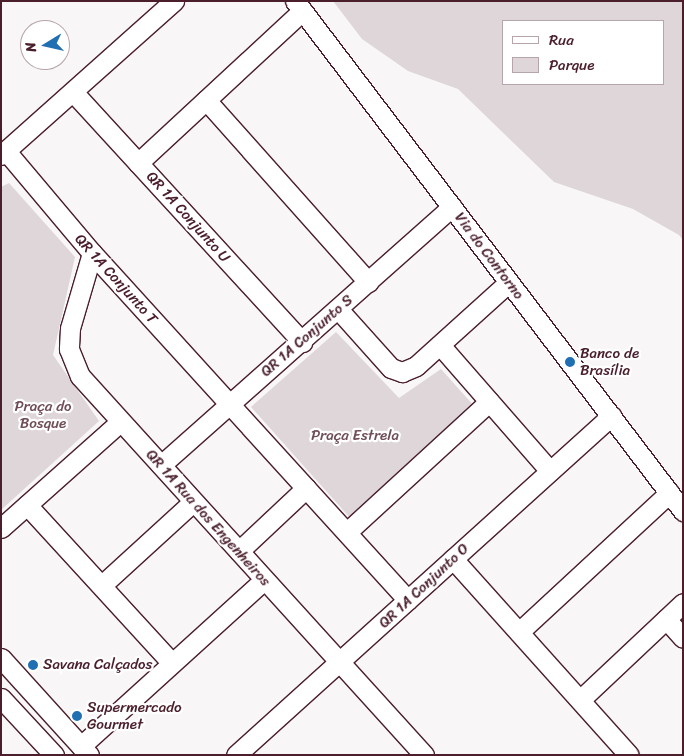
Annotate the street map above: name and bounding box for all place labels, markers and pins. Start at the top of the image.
place label: Banco de Brasília [580,344,640,379]
marker: Banco de Brasília [564,356,576,368]
place label: Savana Calçados [43,656,152,674]
marker: Savana Calçados [27,659,39,671]
place label: Supermercado Gourmet [87,698,182,733]
marker: Supermercado Gourmet [71,710,83,722]

